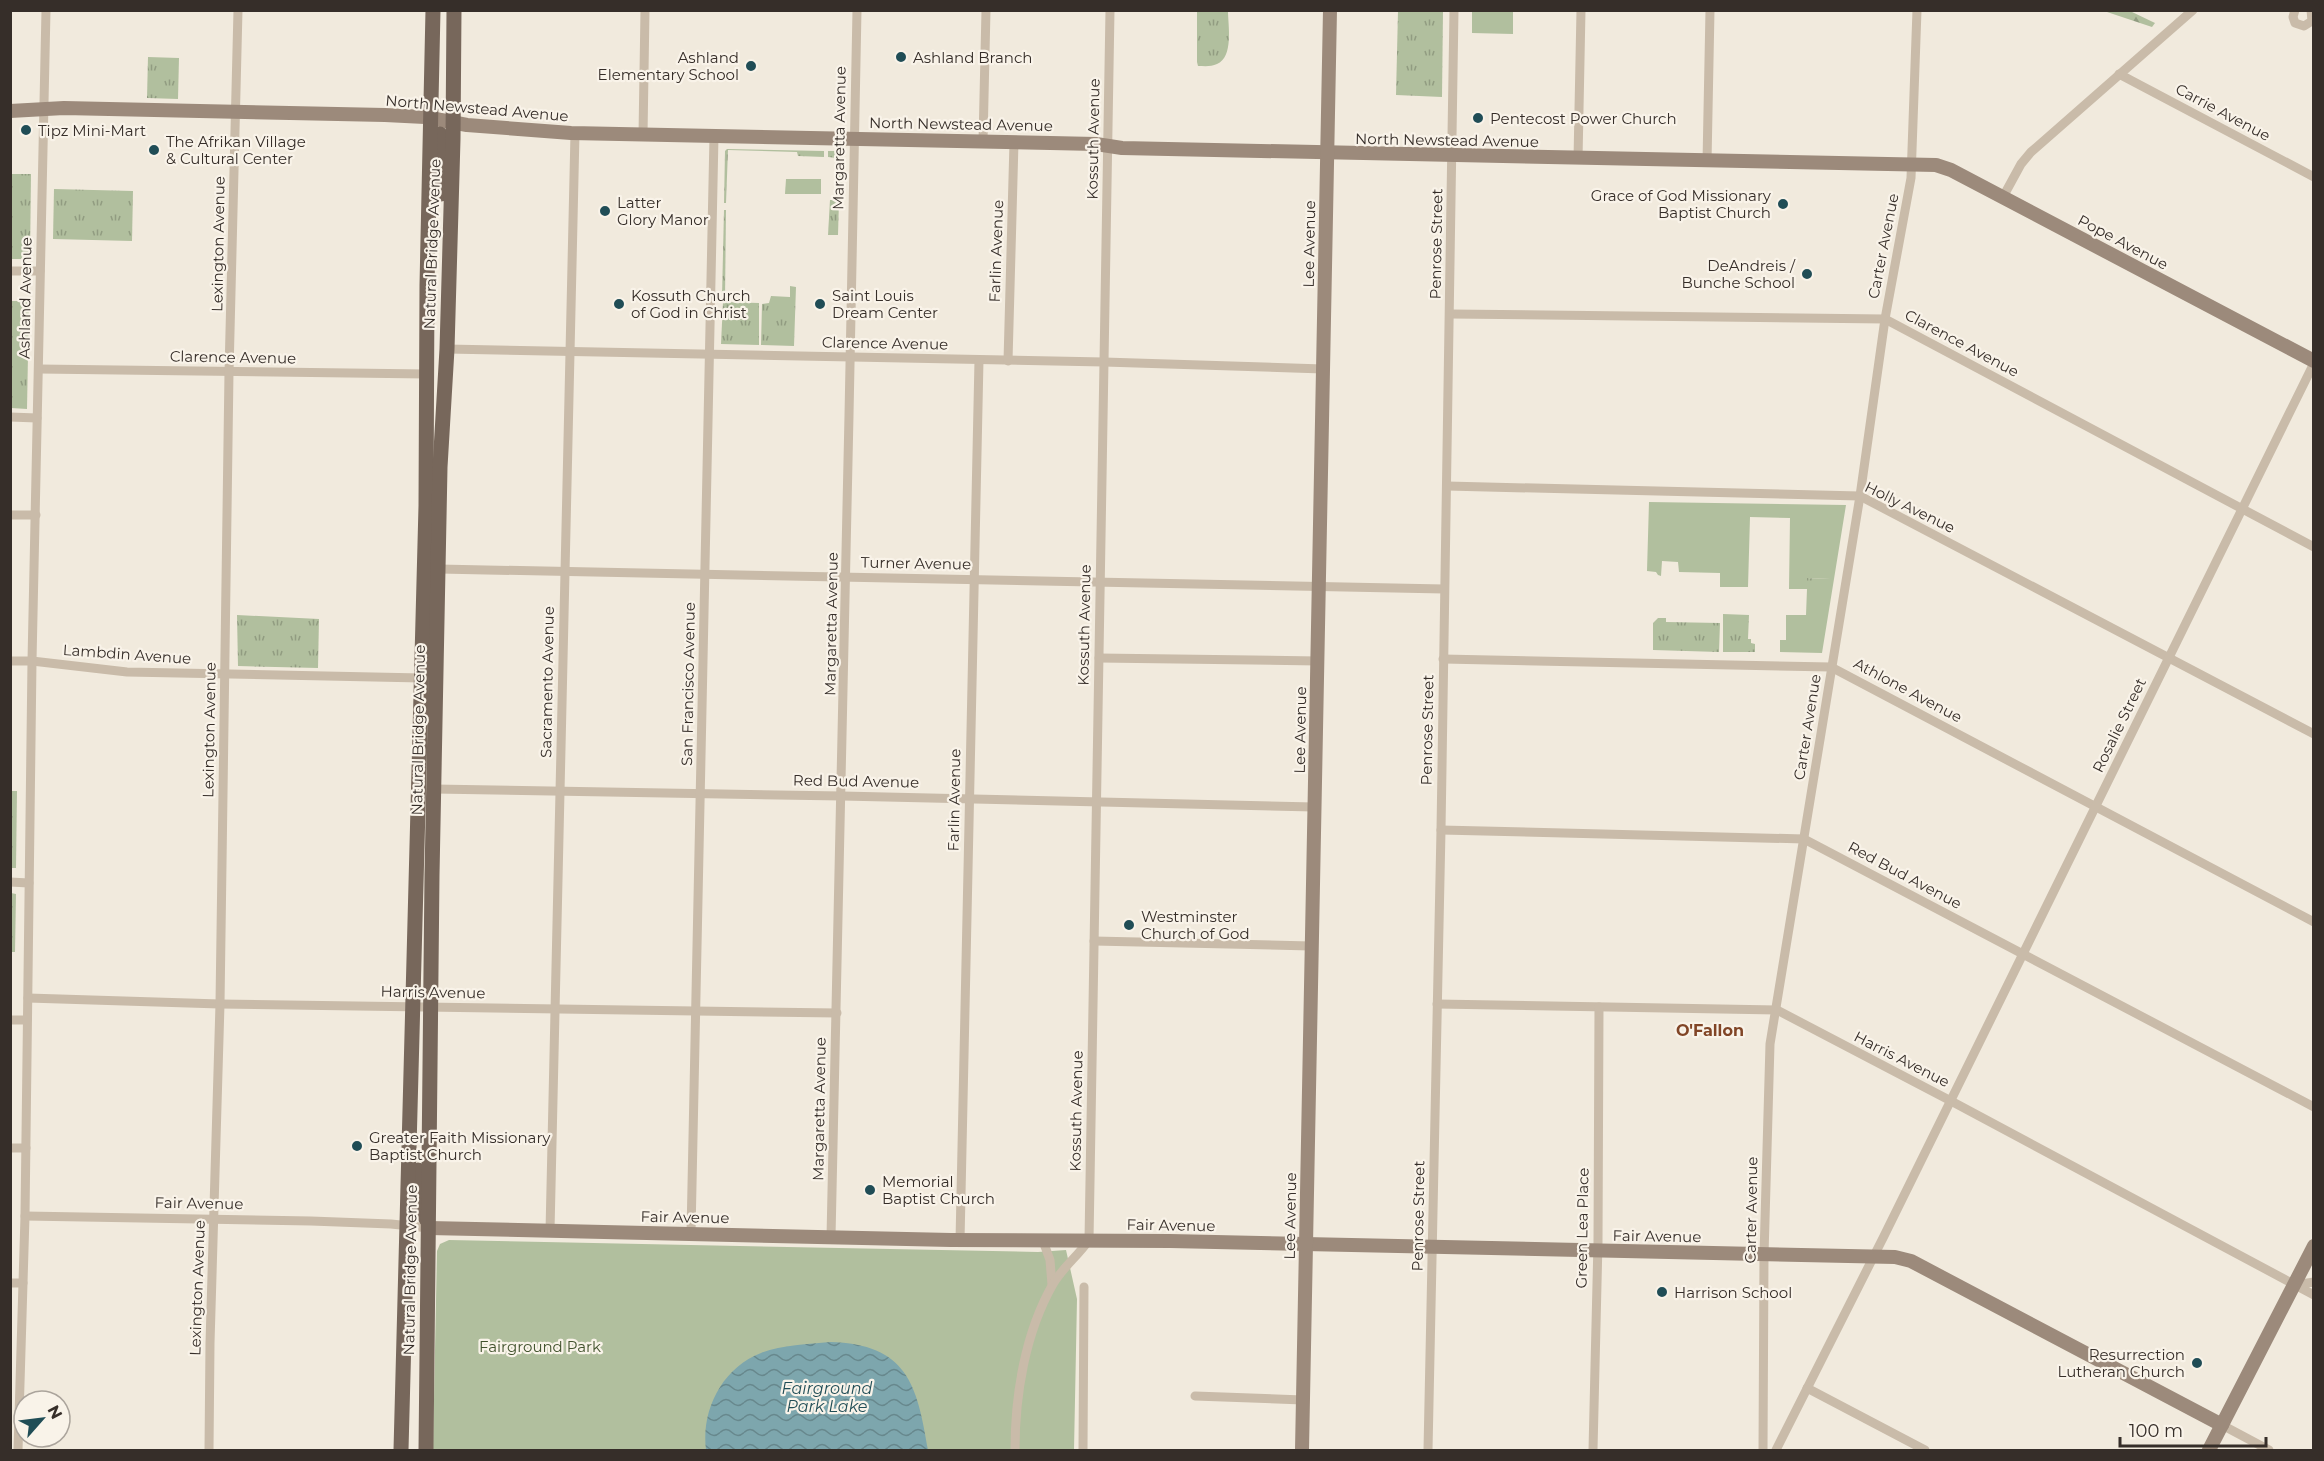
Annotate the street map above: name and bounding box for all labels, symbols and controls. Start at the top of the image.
place label: Ashland Elementary School [598,48,739,84]
place label: Ashland Branch [913,48,1032,67]
marker: Ashland Branch [894,50,908,64]
marker: Ashland Elementary School [744,59,758,73]
street label: Margaretta Avenue [828,66,850,210]
street label: Kossuth Avenue [1082,78,1104,200]
street label: Carrie Avenue [2172,79,2274,145]
street label: North Newstead Avenue [385,91,569,125]
place label: Pentecost Power Church [1490,109,1677,128]
marker: Pentecost Power Church [1471,111,1485,125]
street label: North Newstead Avenue [869,113,1053,135]
place label: Tipz Mini-Mart [38,121,146,140]
marker: Tipz Mini-Mart [19,123,33,137]
street label: North Newstead Avenue [1355,129,1539,151]
place label: The Afrikan Village & Cultural Center [166,132,306,168]
marker: The Afrikan Village & Cultural Center [147,143,161,157]
street label: Natural Bridge Avenue [420,158,444,330]
street label: Lexington Avenue [207,176,229,312]
place label: Grace of God Missionary Baptist Church [1591,186,1772,222]
street label: Penrose Street [1426,189,1446,299]
street label: Carter Avenue [1863,192,1903,300]
place label: Latter Glory Manor [617,193,709,229]
marker: Grace of God Missionary Baptist Church [1776,197,1790,211]
street label: Farlin Avenue [985,199,1007,303]
street label: Lee Avenue [1299,200,1319,288]
marker: Latter Glory Manor [598,204,612,218]
street label: Pope Avenue [2074,210,2172,274]
street label: Ashland Avenue [14,237,36,359]
place label: DeAndreis / Bunche School [1681,256,1796,292]
marker: DeAndreis / Bunche School [1800,267,1814,281]
place label: Kossuth Church of God in Christ [631,286,751,322]
place label: Saint Louis Dream Center [832,286,938,322]
marker: Kossuth Church of God in Christ [612,297,626,311]
marker: Saint Louis Dream Center [813,297,827,311]
street label: Clarence Avenue [1902,305,2022,381]
street label: Clarence Avenue [822,332,948,354]
street label: Clarence Avenue [170,346,296,368]
street label: Holly Avenue [1862,477,1958,537]
street label: Margaretta Avenue [820,552,842,696]
street label: Turner Avenue [861,553,971,573]
street label: Kossuth Avenue [1073,564,1095,686]
street label: San Francisco Avenue [677,602,699,766]
street label: Sacramento Avenue [536,606,558,758]
street label: Lambdin Avenue [62,640,192,668]
street label: Natural Bridge Avenue [407,644,429,816]
street label: Athlone Avenue [1851,653,1965,727]
street label: Lexington Avenue [198,662,220,798]
street label: Carter Avenue [1789,673,1825,781]
street label: Penrose Street [1417,675,1437,785]
street label: Rosalie Street [2088,675,2150,775]
street label: Lee Avenue [1290,686,1310,774]
street label: Farlin Avenue [944,748,964,852]
street label: Red Bud Avenue [793,770,919,792]
street label: Red Bud Avenue [1845,837,1965,913]
place label: Westminster Church of God [1141,907,1250,943]
marker: Westminster Church of God [1122,918,1136,932]
street label: Harris Avenue [380,982,486,1002]
district label: O'Fallon [1676,1021,1744,1040]
street label: Harris Avenue [1851,1027,1953,1091]
street label: Margaretta Avenue [808,1037,830,1181]
street label: Kossuth Avenue [1065,1050,1087,1172]
place label: Greater Faith Missionary Baptist Church [369,1128,551,1164]
marker: Greater Faith Missionary Baptist Church [350,1139,364,1153]
street label: Carter Avenue [1741,1156,1761,1264]
street label: Penrose Street [1408,1161,1428,1271]
street label: Green Lea Place [1571,1167,1593,1289]
place label: Memorial Baptist Church [882,1172,995,1208]
street label: Lee Avenue [1280,1172,1300,1260]
marker: Memorial Baptist Church [863,1183,877,1197]
street label: Natural Bridge Avenue [399,1184,421,1356]
street label: Fair Avenue [155,1193,243,1213]
street label: Fair Avenue [641,1207,729,1227]
street label: Fair Avenue [1127,1215,1215,1235]
street label: Lexington Avenue [185,1220,209,1356]
street label: Fair Avenue [1613,1226,1701,1246]
place label: Harrison School [1674,1283,1792,1302]
marker: Harrison School [1655,1285,1669,1299]
park label: Fairground Park [479,1337,601,1356]
place label: Resurrection Lutheran Church [2057,1345,2185,1381]
marker: Resurrection Lutheran Church [2190,1356,2204,1370]
water label: Fairground Park Lake [782,1379,873,1416]
north arrow [12,1389,72,1449]
text: N [43,1402,66,1422]
scale bar [2120,1410,2266,1448]
text: 100 m [2129,1420,2183,1442]

